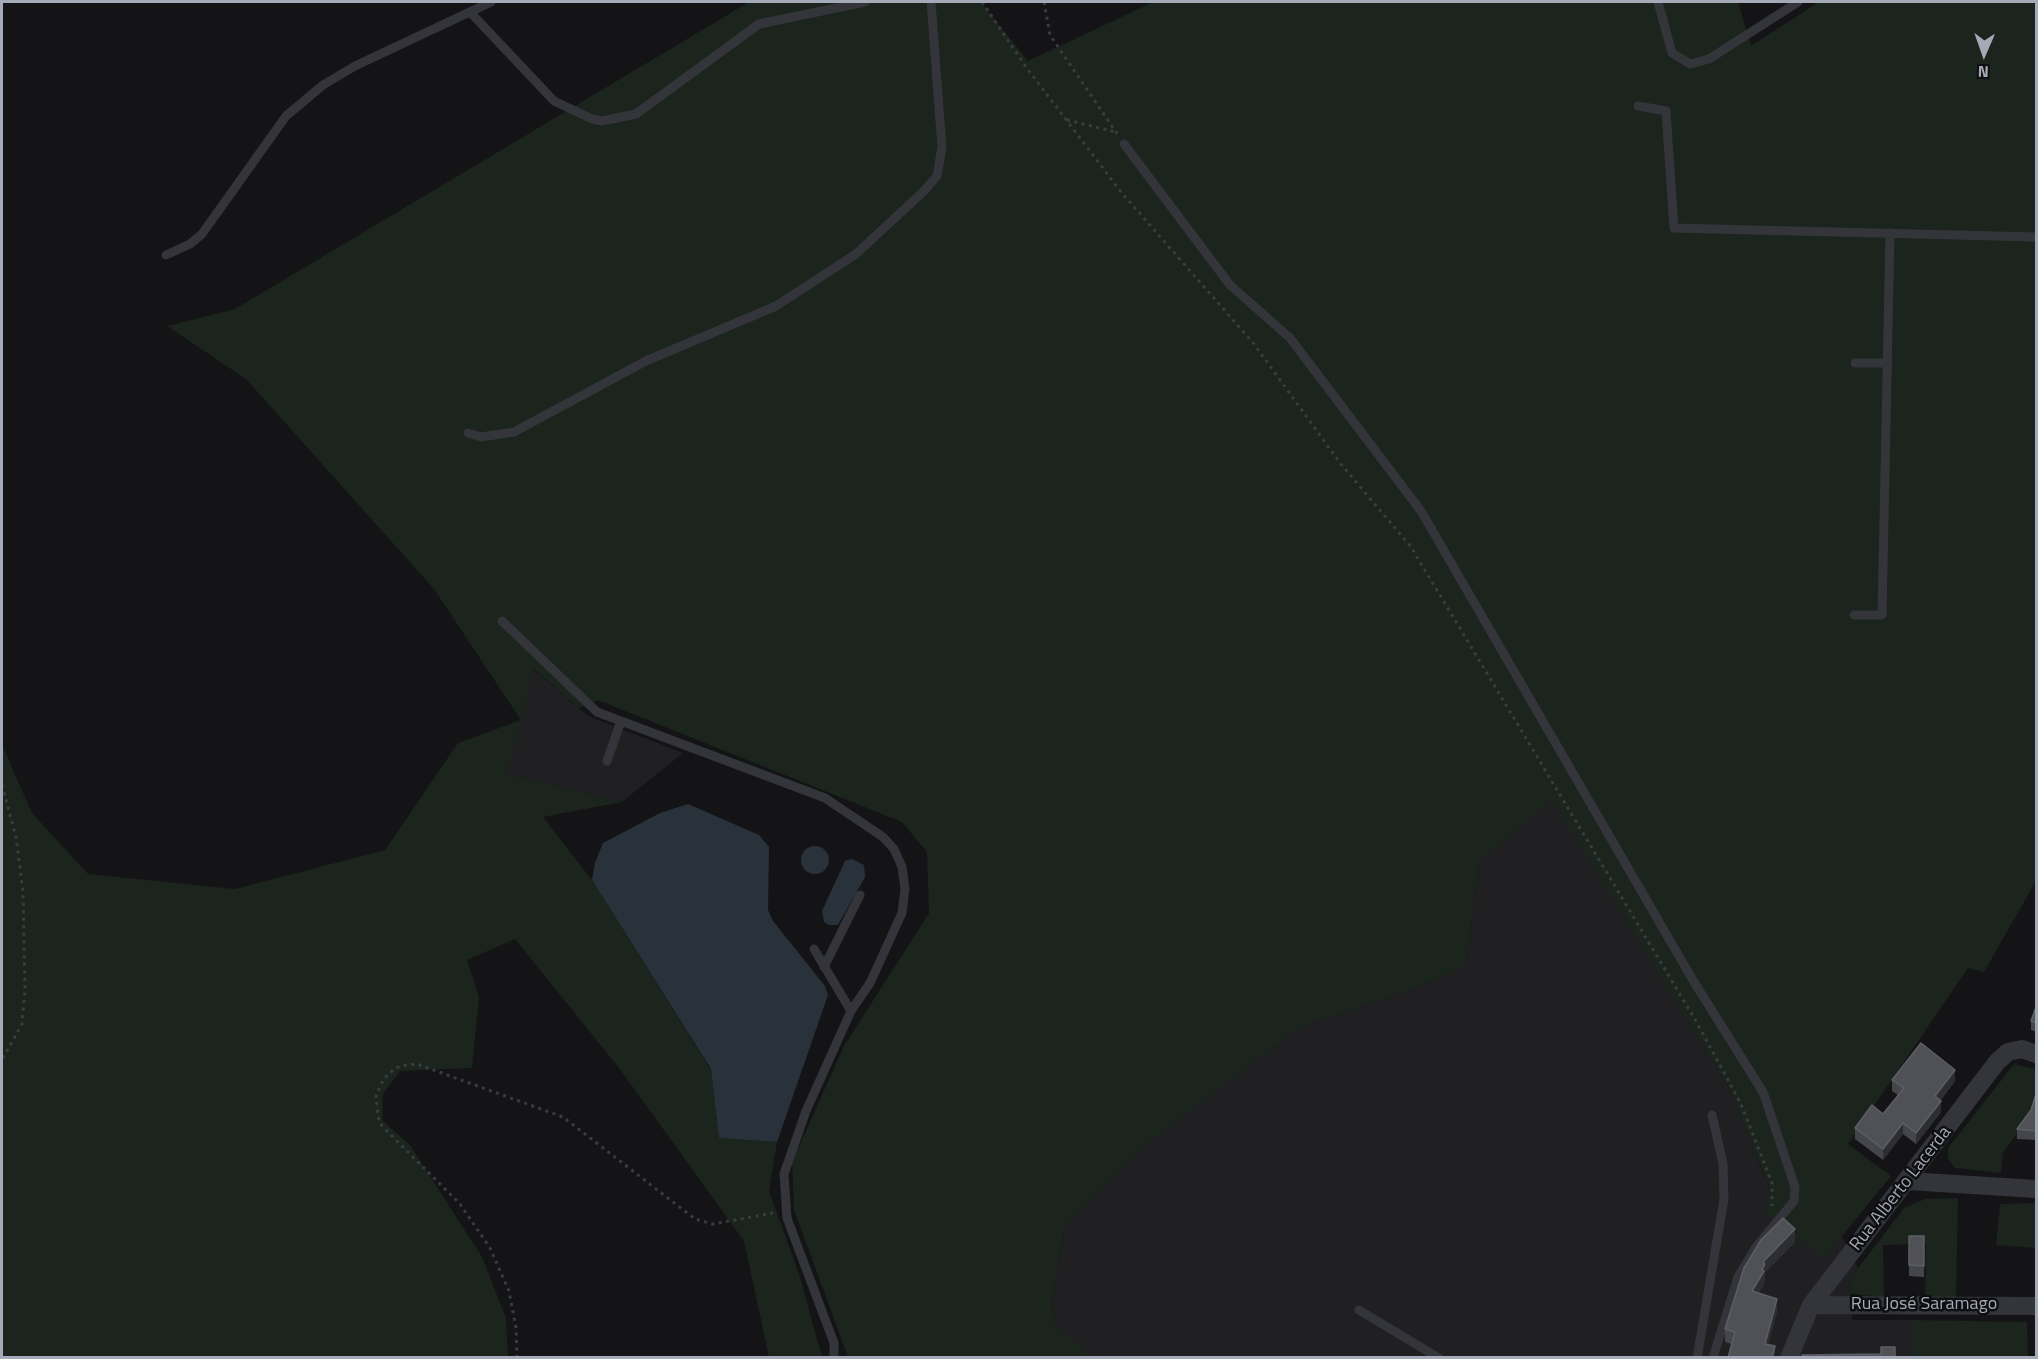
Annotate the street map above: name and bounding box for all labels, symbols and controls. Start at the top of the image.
north arrow [1954,24,2014,84]
text: N [1977,60,1989,84]
street label: Rua Alberto Lacerda [1846,1122,1956,1256]
street label: Rua José Saramago [1851,1294,1997,1316]

